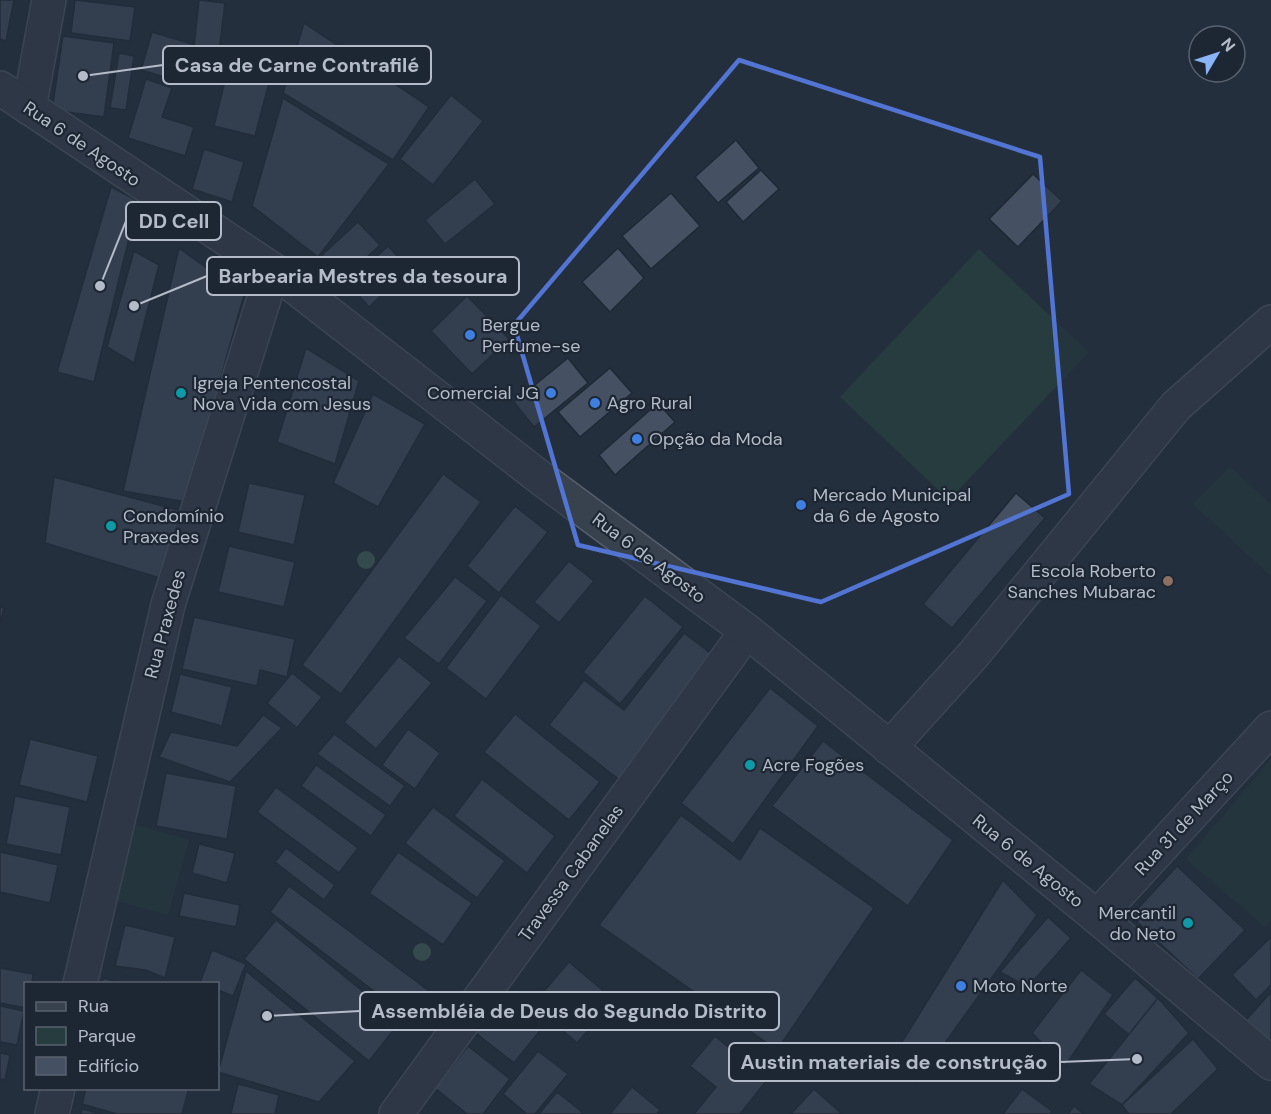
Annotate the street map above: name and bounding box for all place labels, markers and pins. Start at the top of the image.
callout: Casa de Carne Contrafilé [163,46,431,84]
callout: DD Cell [126,202,221,240]
callout: Barbearia Mestres da tesoura [207,257,519,295]
place label: Bergue Perfume-se [482,313,581,358]
marker: Bergue Perfume-se [463,328,477,342]
place label: Igreja Pentencostal Nova Vida com Jesus [193,371,371,416]
place label: Comercial JG [427,381,539,405]
marker: Igreja Pentencostal Nova Vida com Jesus [174,386,188,400]
marker: Comercial JG [544,386,558,400]
place label: Agro Rural [607,391,692,415]
marker: Agro Rural [588,396,602,410]
place label: Opção da Moda [649,427,783,451]
marker: Opção da Moda [630,432,644,446]
place label: Mercado Municipal da 6 de Agosto [813,483,971,528]
marker: Mercado Municipal da 6 de Agosto [794,498,808,512]
place label: Condomínio Praxedes [123,504,224,549]
marker: Condomínio Praxedes [104,519,118,533]
place label: Escola Roberto Sanches Mubarac [1007,559,1156,604]
marker: Escola Roberto Sanches Mubarac [1161,574,1175,588]
place label: Acre Fogões [762,753,864,777]
marker: Acre Fogões [743,758,757,772]
place label: Mercantil do Neto [1099,901,1176,946]
marker: Mercantil do Neto [1181,916,1195,930]
place label: Moto Norte [973,974,1068,998]
marker: Moto Norte [954,979,968,993]
callout: Assembléia de Deus do Segundo Distrito [360,992,779,1030]
callout: Austin materiais de construção [729,1043,1060,1081]

